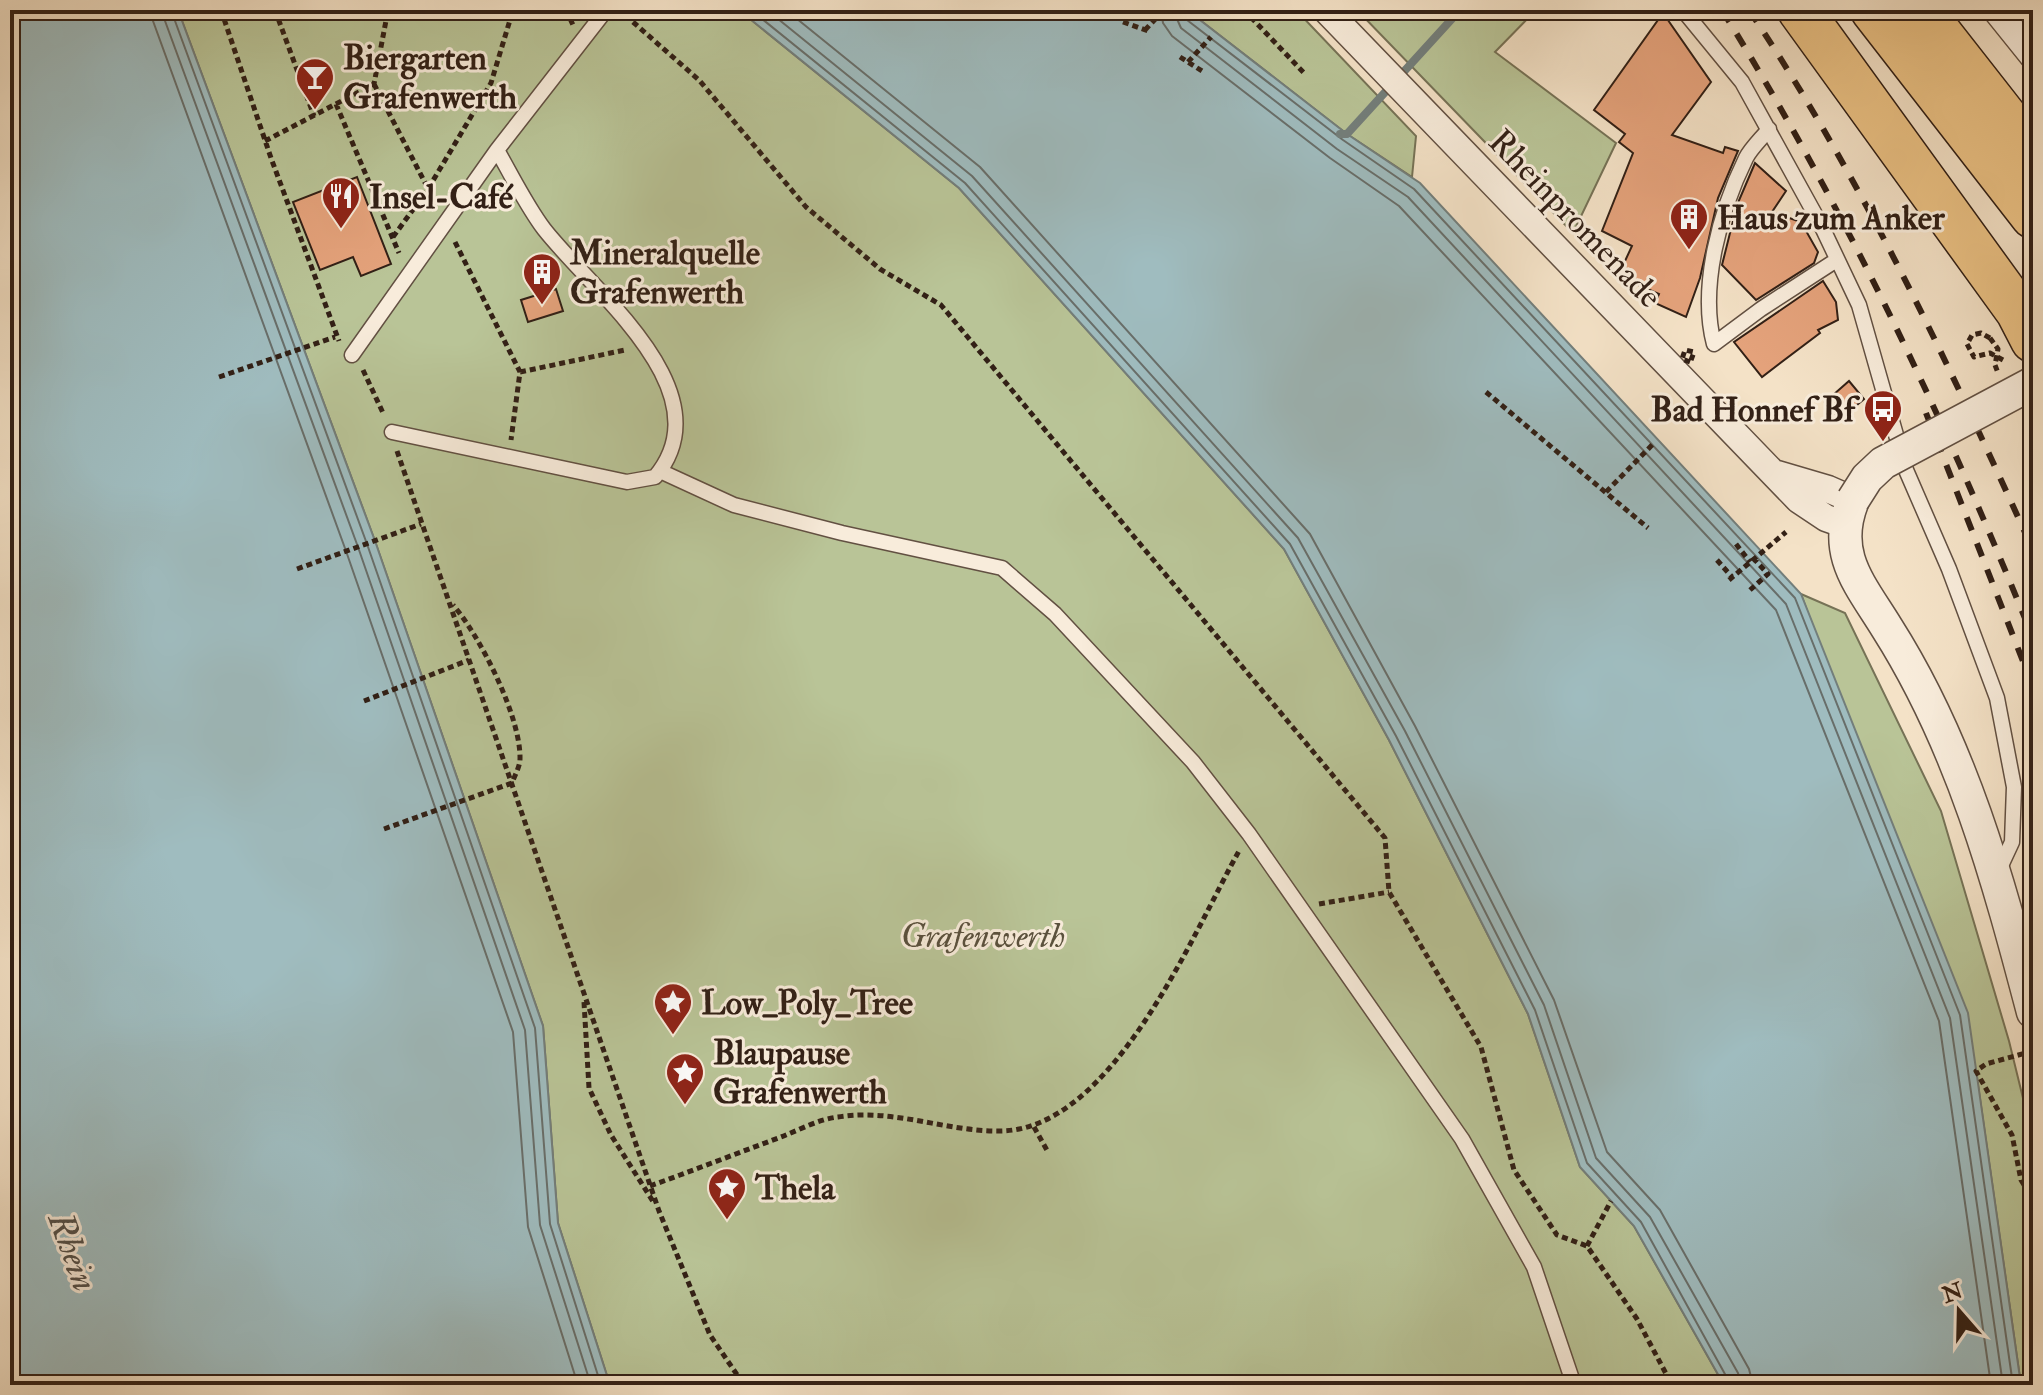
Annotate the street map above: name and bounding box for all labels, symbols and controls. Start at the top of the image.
place label: Biergarten Grafenwerth [343,37,517,119]
bar icon: Biergarten Grafenwerth [294,56,336,111]
street label: Rheinpromenade [1479,121,1671,317]
restaurant icon: Insel-Café [320,175,362,230]
place label: Insel-Café [369,176,514,219]
building icon: Haus zum Anker [1668,196,1710,251]
place label: Haus zum Anker [1717,197,1946,240]
place label: Mineralquelle Grafenwerth [569,232,761,314]
building icon: Mineralquelle Grafenwerth [521,251,563,306]
bus stop icon: Bad Honnef Bf [1862,388,1904,443]
place label: Bad Honnef Bf [1651,389,1860,432]
park label: Grafenwerth [901,915,1065,958]
place icon: Low_Poly_Tree [652,981,694,1036]
place label: Low_Poly_Tree [701,982,914,1025]
place label: Blaupause Grafenwerth [713,1032,887,1114]
place icon: Blaupause Grafenwerth [664,1051,706,1106]
place icon: Thela [706,1166,748,1221]
place label: Thela [754,1167,836,1210]
water label: Rhein [37,1205,107,1297]
north arrow [1919,1271,1999,1351]
text: N [1938,1277,1967,1310]

